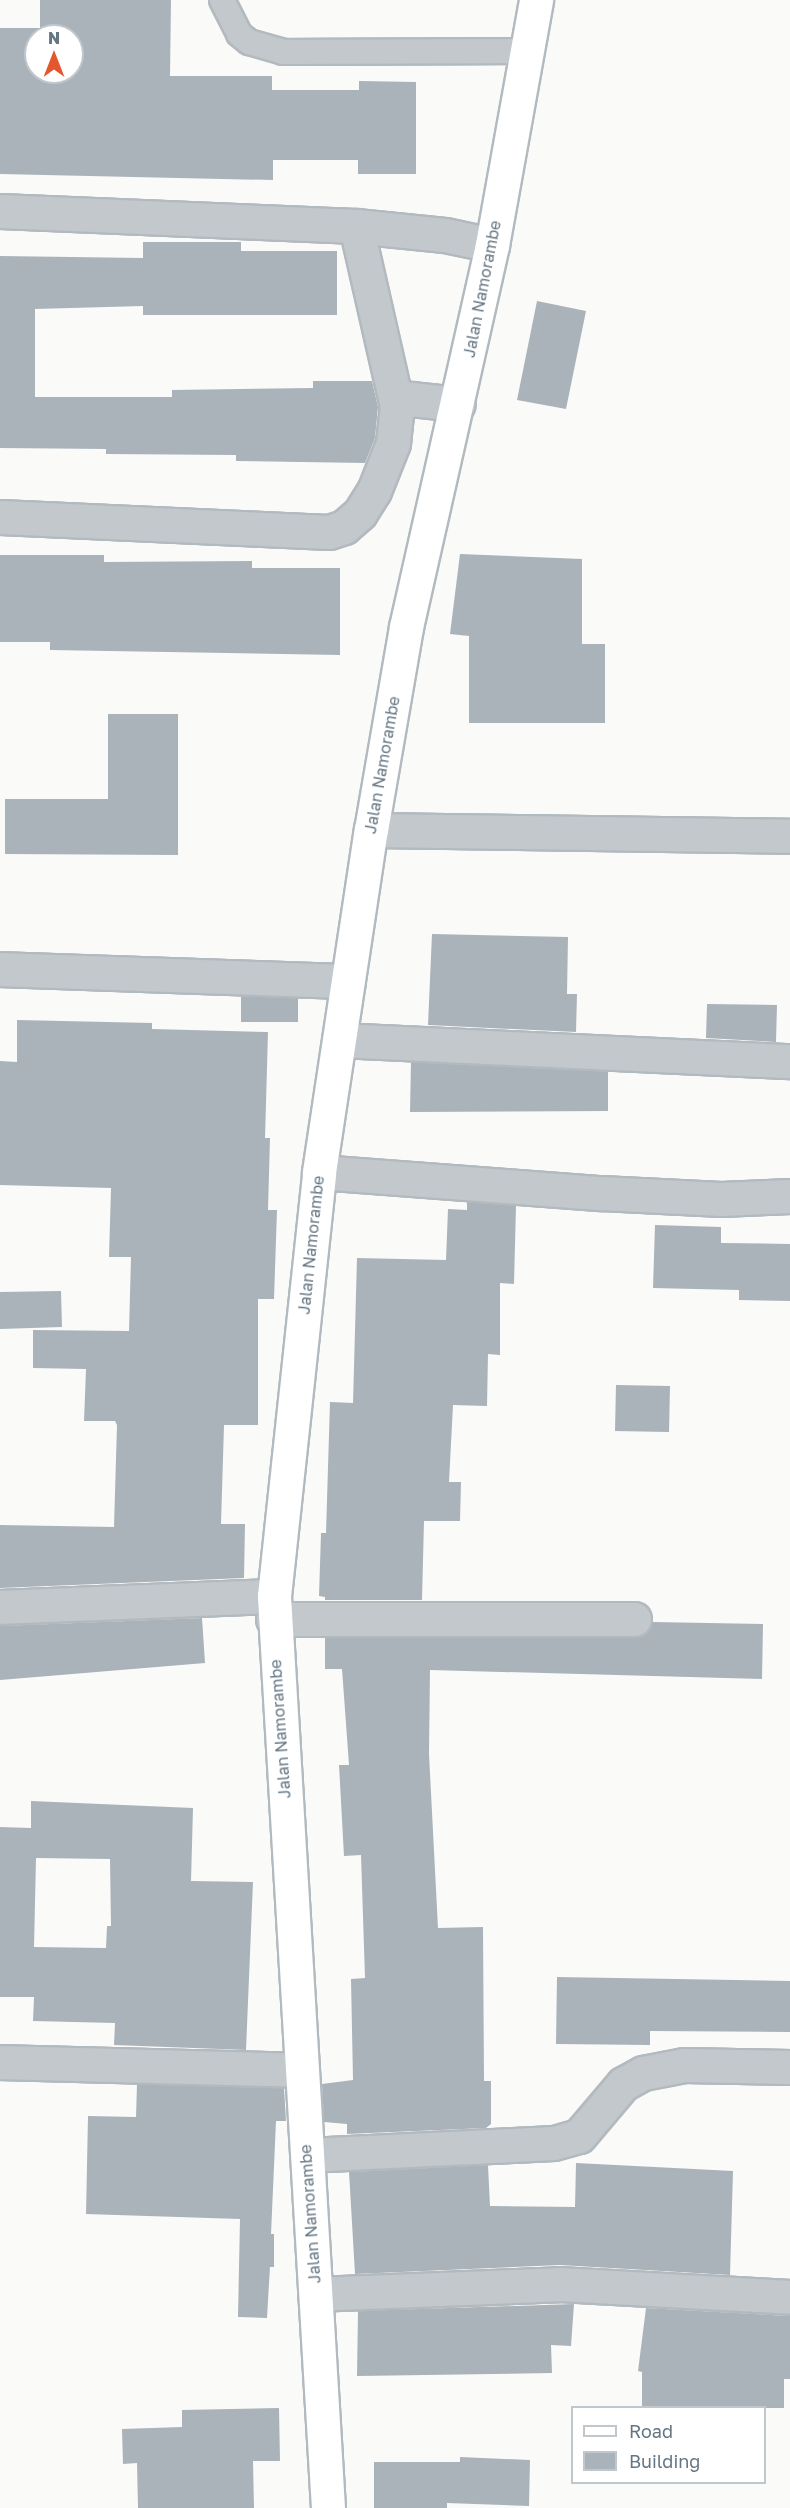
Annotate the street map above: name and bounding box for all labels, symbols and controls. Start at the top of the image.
north arrow [24,24,84,84]
text: N [48,28,60,48]
street label: Jalan Namorambe [459,219,505,359]
street label: Jalan Namorambe [360,695,404,835]
street label: Jalan Namorambe [294,1175,328,1315]
street label: Jalan Namorambe [266,1659,294,1799]
street label: Jalan Namorambe [296,2144,324,2284]
legend [571,2406,766,2484]
text: Road [629,2420,673,2442]
text: Building [629,2450,700,2472]

